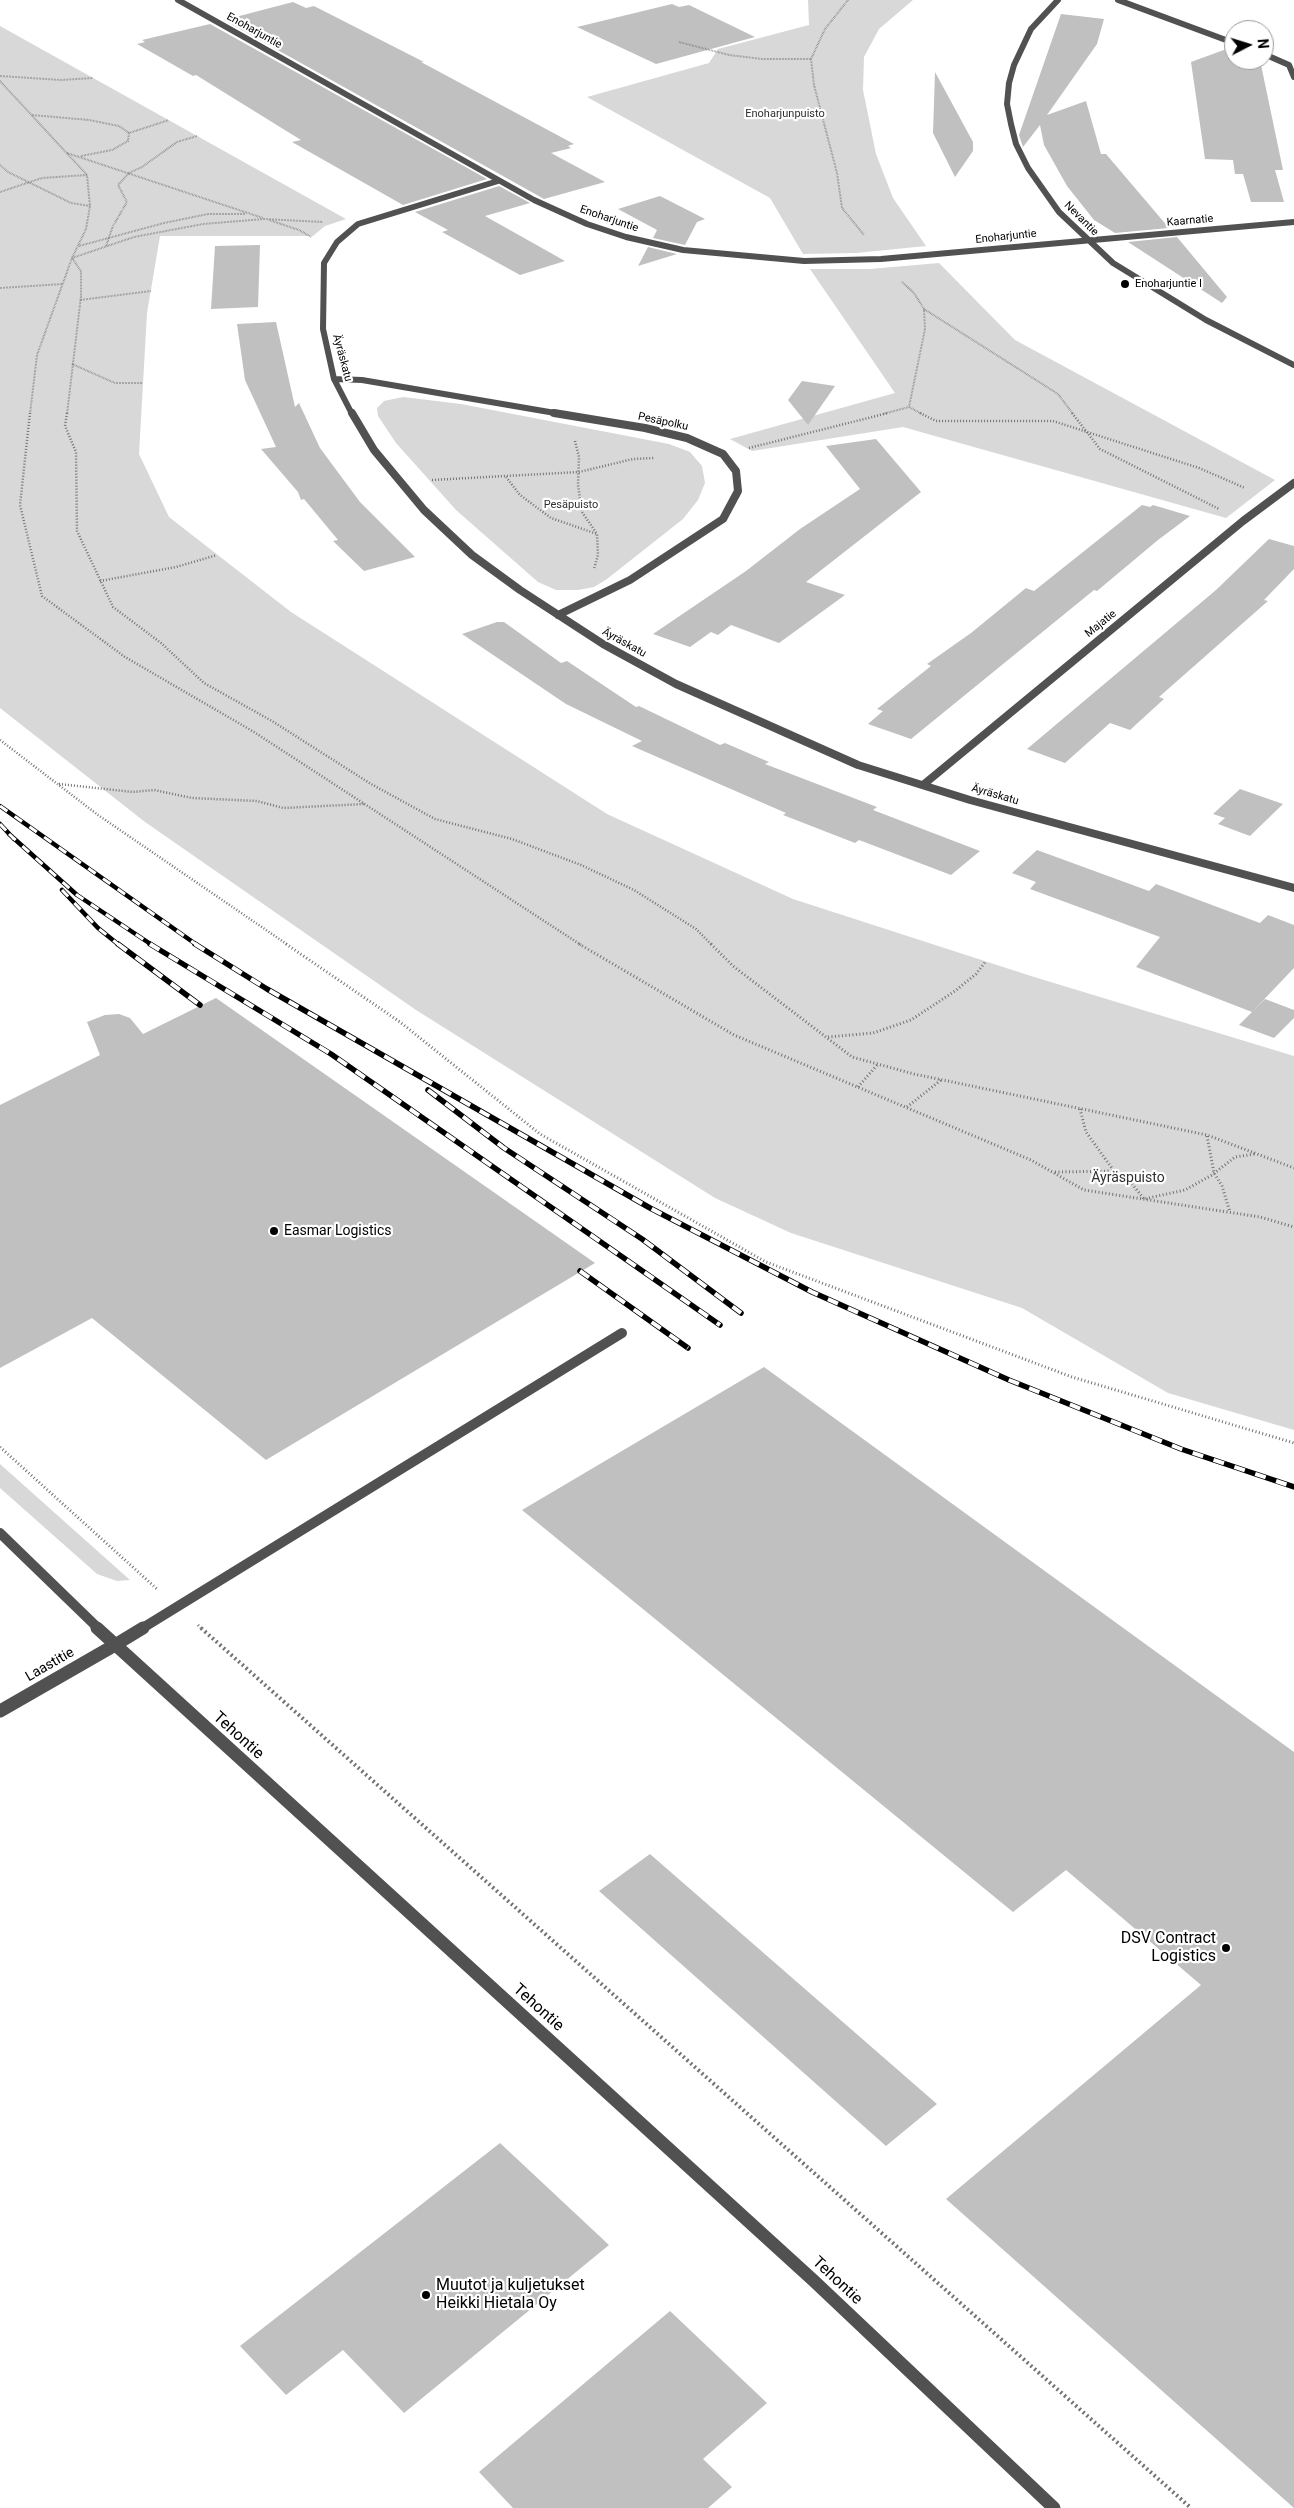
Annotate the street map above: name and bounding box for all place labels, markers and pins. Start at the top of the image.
place label: Enoharjuntie I [1135,277,1202,291]
marker: Enoharjuntie I [1119,278,1131,290]
place label: Easmar Logistics [284,1223,391,1239]
marker: Easmar Logistics [268,1225,280,1237]
place label: DSV Contract Logistics [1121,1929,1216,1967]
marker: DSV Contract Logistics [1220,1942,1232,1954]
place label: Muutot ja kuljetukset Heikki Hietala Oy [436,2276,585,2314]
marker: Muutot ja kuljetukset Heikki Hietala Oy [420,2289,432,2301]

